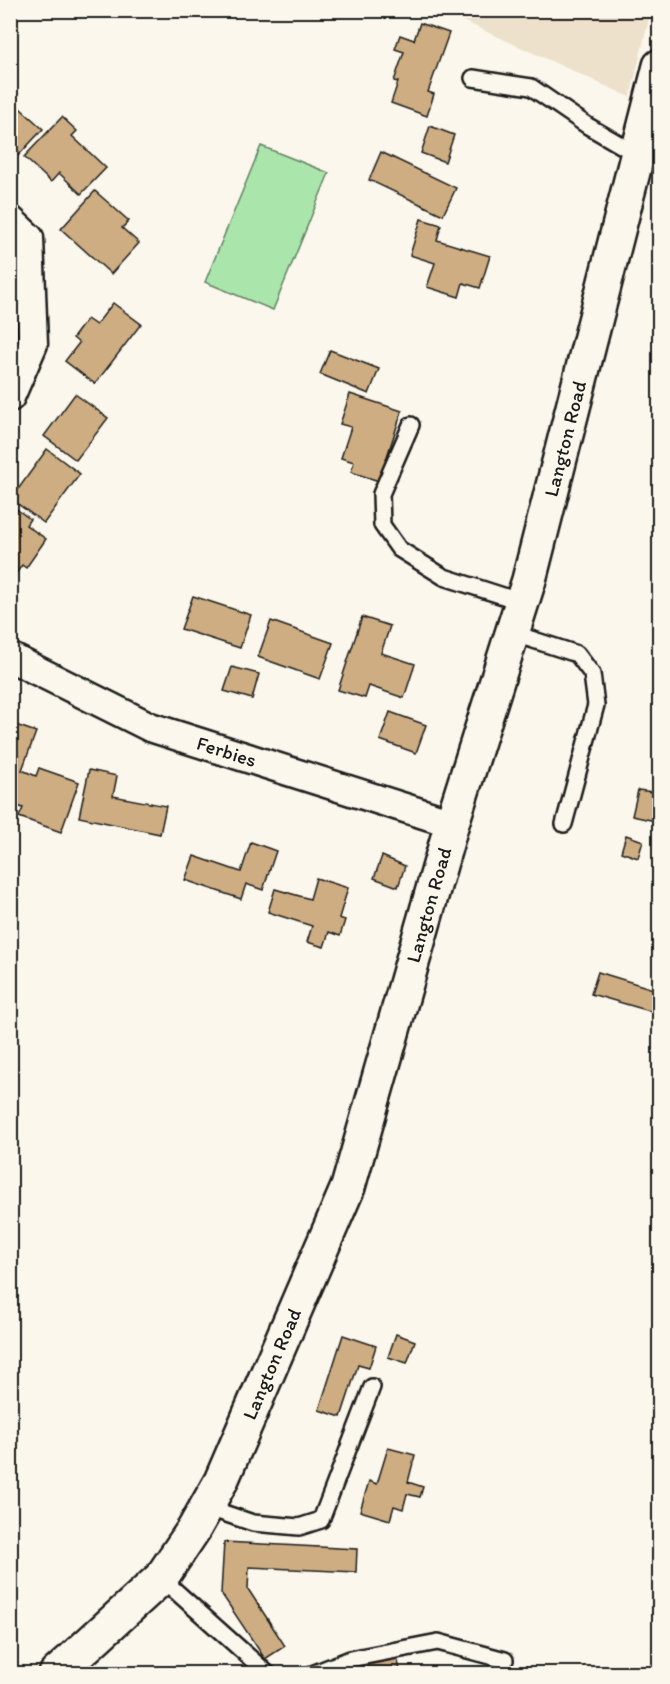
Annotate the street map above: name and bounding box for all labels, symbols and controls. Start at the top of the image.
street label: Langton Road [539,378,591,499]
street label: Ferbies [194,731,260,772]
street label: Langton Road [401,844,457,965]
street label: Langton Road [237,1304,306,1423]

